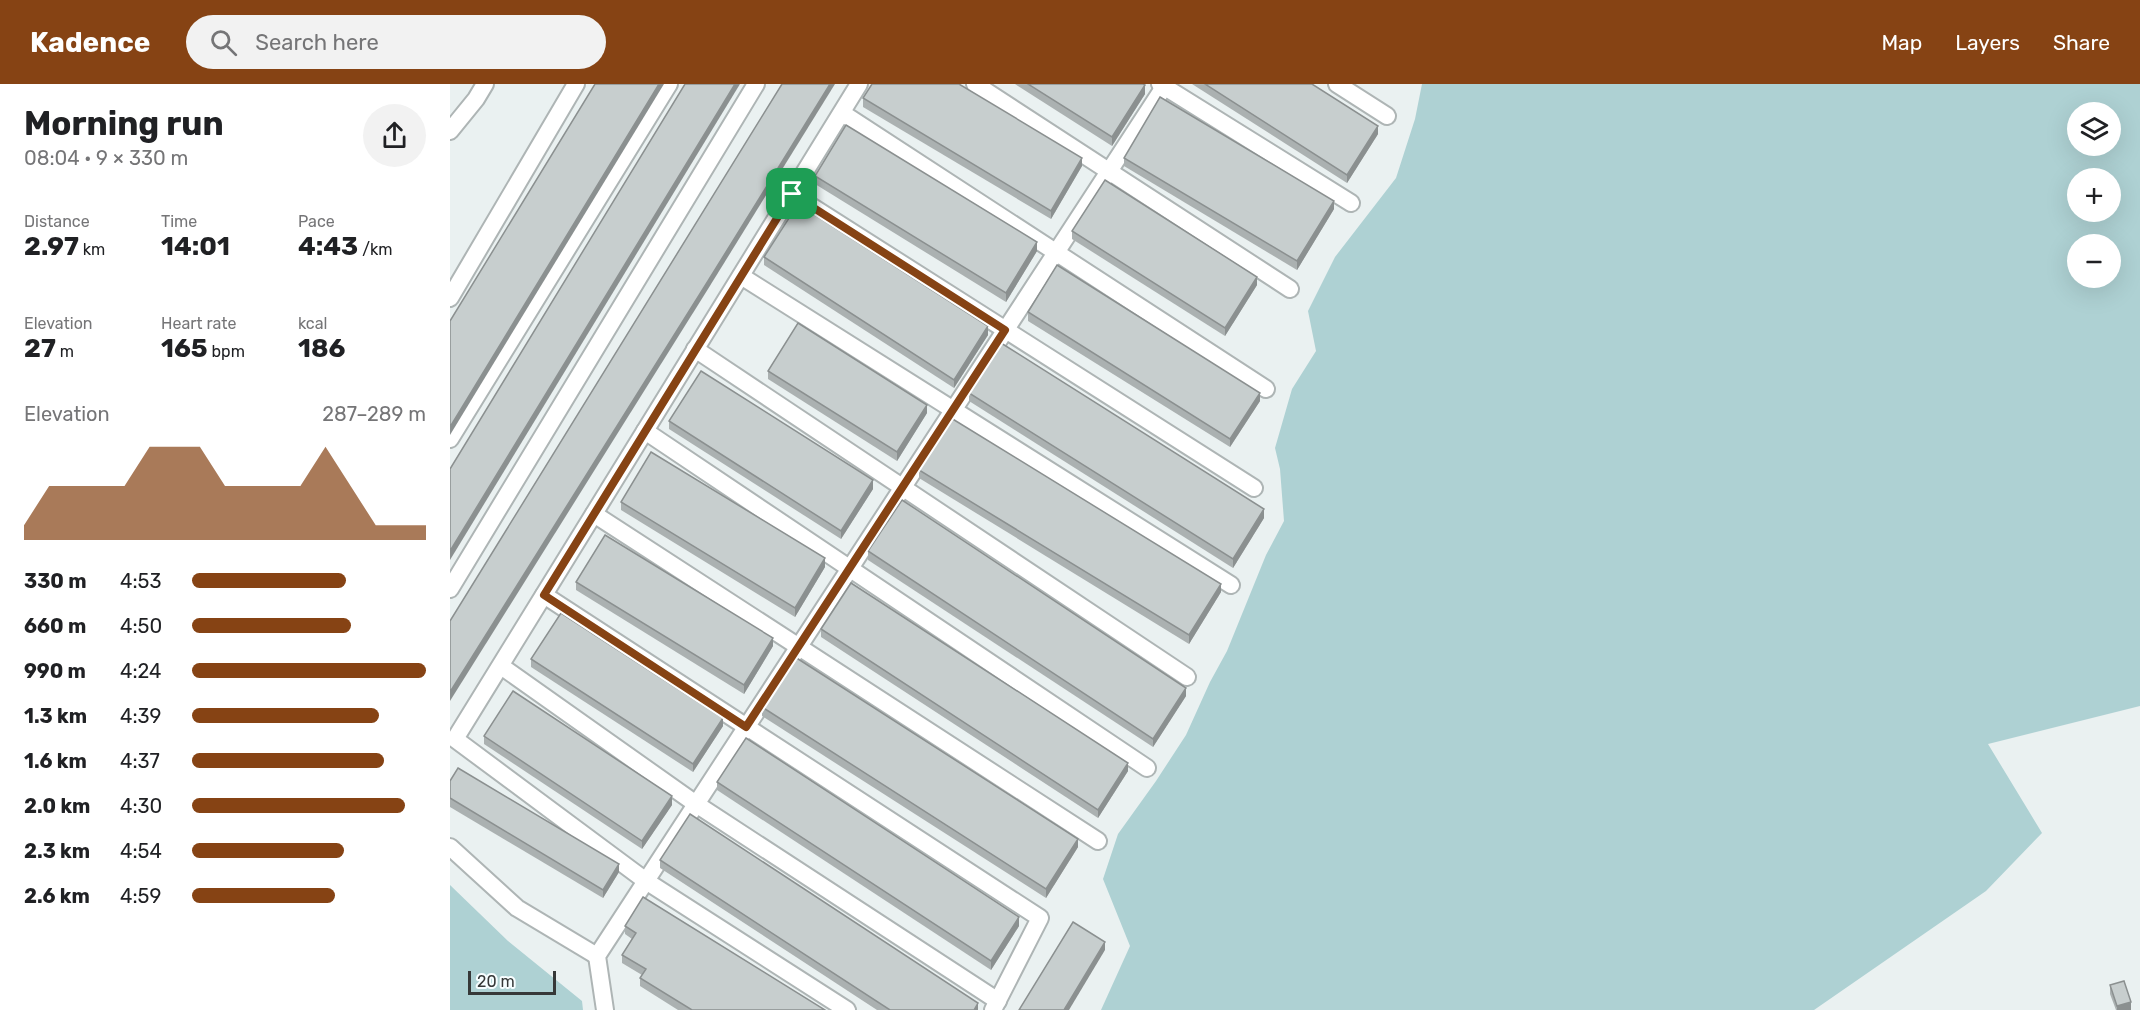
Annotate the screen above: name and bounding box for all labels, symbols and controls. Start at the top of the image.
search box [186,15,606,69]
text: Kadence [30,26,150,59]
icon: search [207,26,240,59]
text: Search here [255,29,379,56]
text: Map [1881,30,1922,55]
text: Layers [1955,30,2020,55]
text: Share [2053,30,2110,55]
map controls [2067,102,2121,288]
button: layers [2067,102,2121,156]
text: Morning run [24,104,224,143]
button: share [363,104,426,167]
text: 08:04 · 9 × 330 m [24,146,188,170]
pin [766,168,817,219]
button: + [2067,168,2121,222]
icon: arrive [775,177,808,210]
text: Distance [24,212,90,231]
text: Time [161,212,197,231]
text: Pace [298,212,335,231]
text: 2.97 [24,231,79,262]
text: 14:01 [161,231,230,262]
text: 4:43 [298,231,358,262]
button: − [2067,234,2121,288]
text: km [79,240,105,259]
text: /km [358,240,392,259]
text: Elevation [24,314,93,333]
text: Heart rate [161,314,236,333]
text: kcal [298,314,327,333]
text: 27 [24,333,56,364]
text: 165 [161,333,208,364]
text: 186 [298,333,345,364]
text: m [56,342,74,361]
text: bpm [208,342,245,361]
text: Elevation [24,402,110,426]
text: 287–289 m [322,402,426,426]
text: 330 m [24,569,87,593]
text: 4:53 [120,569,161,593]
text: 660 m [24,614,86,638]
text: 4:50 [120,614,162,638]
text: 990 m [24,659,86,683]
text: 4:24 [120,659,162,683]
text: 1.3 km [24,704,87,728]
text: 4:39 [120,704,161,728]
text: 1.6 km [24,749,87,773]
text: 4:37 [120,749,160,773]
text: 2.0 km [24,794,90,818]
text: 4:30 [120,794,162,818]
text: 2.3 km [24,839,90,863]
text: 4:54 [120,839,162,863]
text: 2.6 km [24,884,90,908]
text: 4:59 [120,884,161,908]
scale bar [468,968,556,996]
text: 20 m [477,972,515,991]

